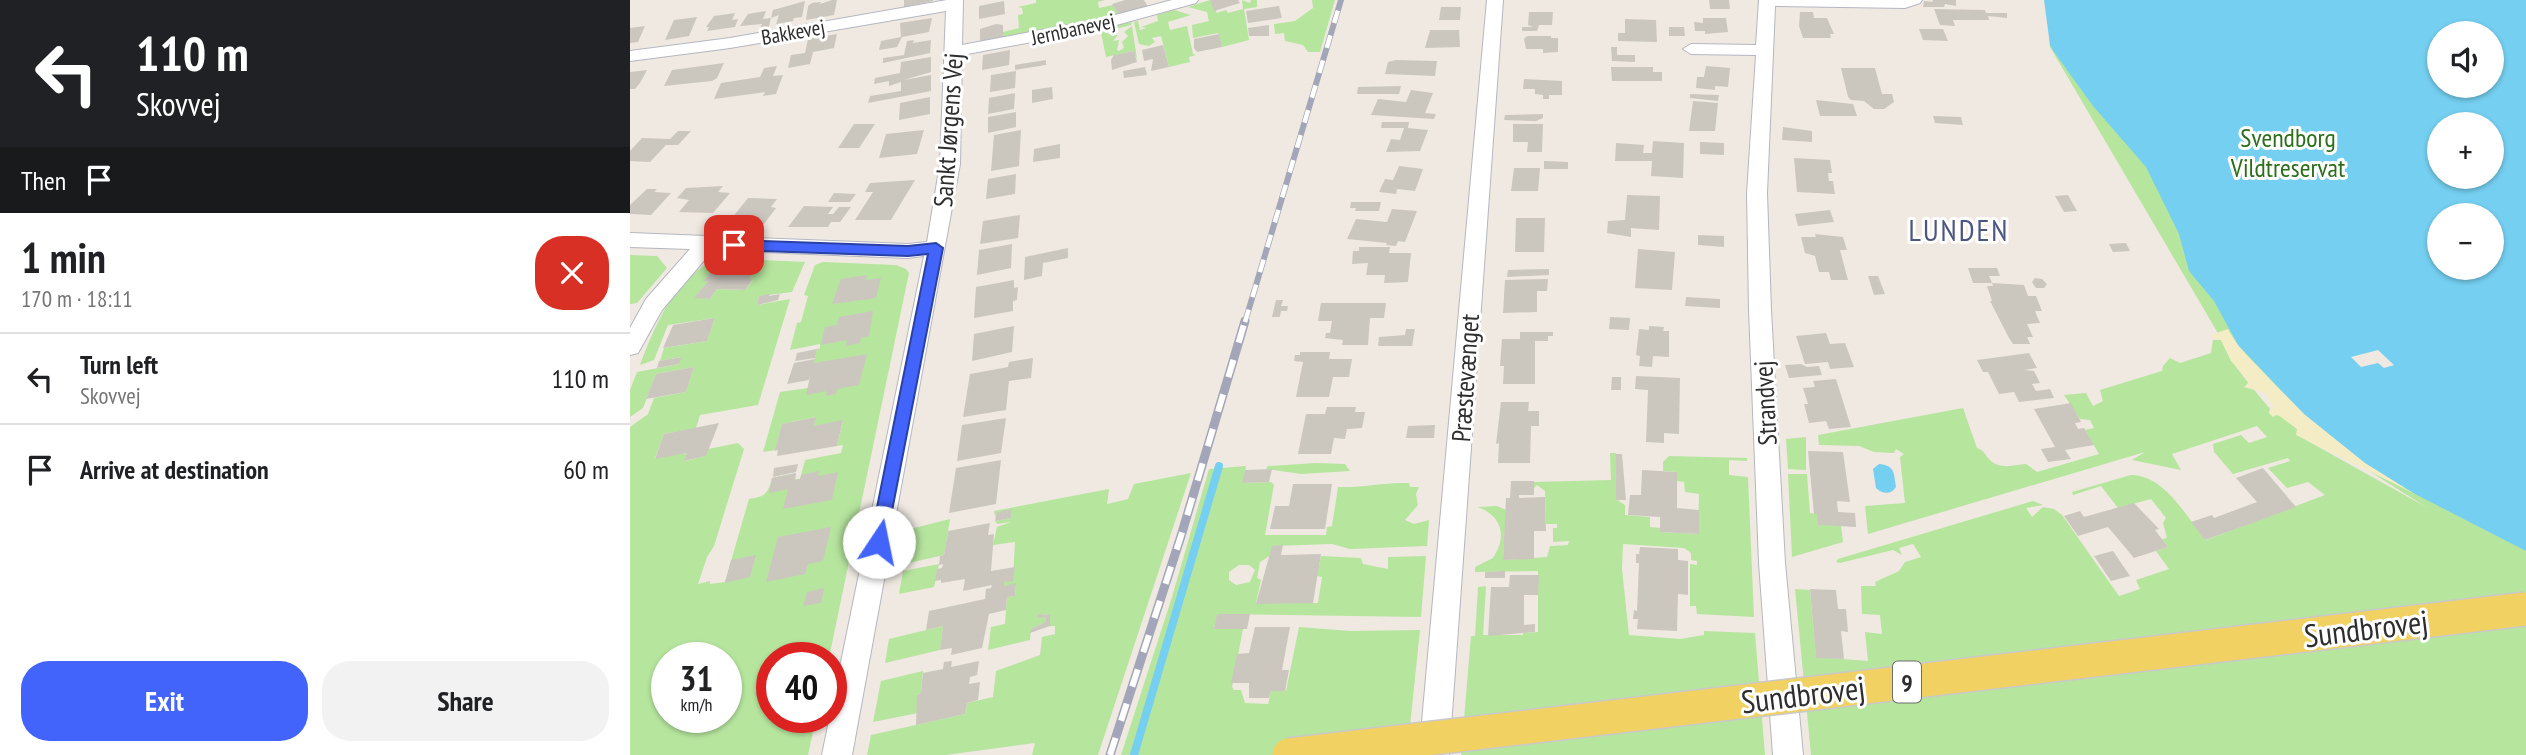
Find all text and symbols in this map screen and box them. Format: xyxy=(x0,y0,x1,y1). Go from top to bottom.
street label: Jernbanevej xyxy=(1028,7,1117,51)
street label: Bakkevej xyxy=(759,13,827,51)
text: 110 m xyxy=(136,21,249,85)
map controls xyxy=(2427,21,2504,280)
button: sound xyxy=(2427,21,2504,98)
icon: left xyxy=(21,28,112,119)
street label: Sankt Jørgens Vej xyxy=(926,52,970,208)
text: Skovvej xyxy=(136,83,221,125)
button: + xyxy=(2427,112,2504,189)
park label: Svendborg Vildtreservat xyxy=(2230,121,2345,184)
icon: arrive xyxy=(80,161,118,199)
text: Then xyxy=(21,164,66,197)
button: − xyxy=(2427,203,2504,280)
district label: LUNDEN xyxy=(1909,210,2009,249)
pin xyxy=(704,215,764,275)
icon: arrive xyxy=(715,226,753,264)
text: 1 min xyxy=(21,230,106,285)
button: close xyxy=(535,236,609,310)
text: 170 m · 18:11 xyxy=(21,284,133,313)
street label: Præstevænget xyxy=(1444,313,1486,443)
text: Turn left xyxy=(80,348,158,381)
icon: left xyxy=(21,360,59,398)
street label: Strandvej xyxy=(1746,360,1784,446)
text: 110 m xyxy=(551,362,609,395)
text: Skovvej xyxy=(80,381,141,410)
icon: arrive xyxy=(21,451,59,489)
text: Arrive at destination xyxy=(80,453,269,486)
text: 60 m xyxy=(563,453,609,486)
position arrow xyxy=(842,505,916,579)
street label: Sundbrovej xyxy=(2302,600,2430,656)
speed limit sign: 40 xyxy=(756,642,847,733)
text: 31 xyxy=(680,655,713,701)
button: Exit xyxy=(21,661,308,741)
button: Share xyxy=(322,661,609,741)
road number: 9 xyxy=(1893,662,1921,702)
street label: Sundbrovej xyxy=(1739,666,1867,722)
text: km/h xyxy=(681,693,712,716)

